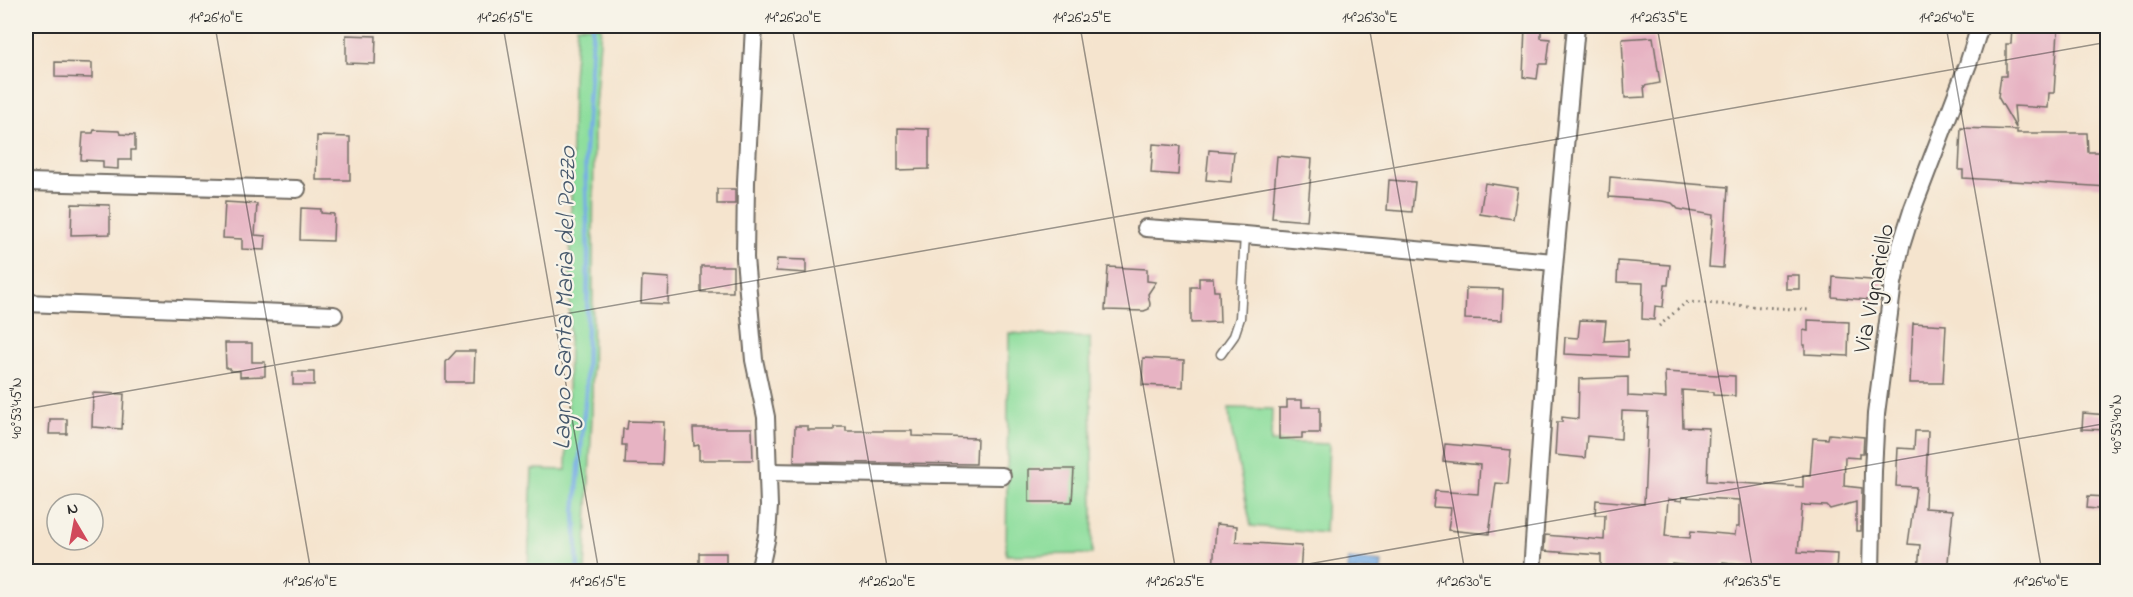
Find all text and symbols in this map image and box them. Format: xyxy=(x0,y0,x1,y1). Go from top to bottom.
text: 14°26'10"E xyxy=(189,7,243,29)
text: 14°26'15"E xyxy=(477,7,533,29)
text: 14°26'20"E xyxy=(764,7,822,29)
text: 14°26'25"E xyxy=(1052,7,1112,29)
text: 14°26'30"E xyxy=(1342,7,1398,29)
text: 14°26'35"E xyxy=(1630,7,1688,29)
text: 14°26'40"E xyxy=(1919,7,1975,29)
water label: Lagno Santa Maria del Pozzo xyxy=(544,144,588,450)
street label: Via Vignariello xyxy=(1846,221,1905,357)
text: 40°53'45"N xyxy=(6,377,28,439)
text: 40°53'40"N xyxy=(2106,394,2128,454)
north arrow xyxy=(45,492,105,552)
text: N xyxy=(65,496,80,522)
text: 14°26'10"E xyxy=(283,571,337,593)
text: 14°26'15"E xyxy=(570,571,626,593)
text: 14°26'20"E xyxy=(858,571,916,593)
text: 14°26'25"E xyxy=(1145,571,1205,593)
text: 14°26'30"E xyxy=(1436,571,1492,593)
text: 14°26'35"E xyxy=(1723,571,1781,593)
text: 14°26'40"E xyxy=(2013,571,2069,593)

